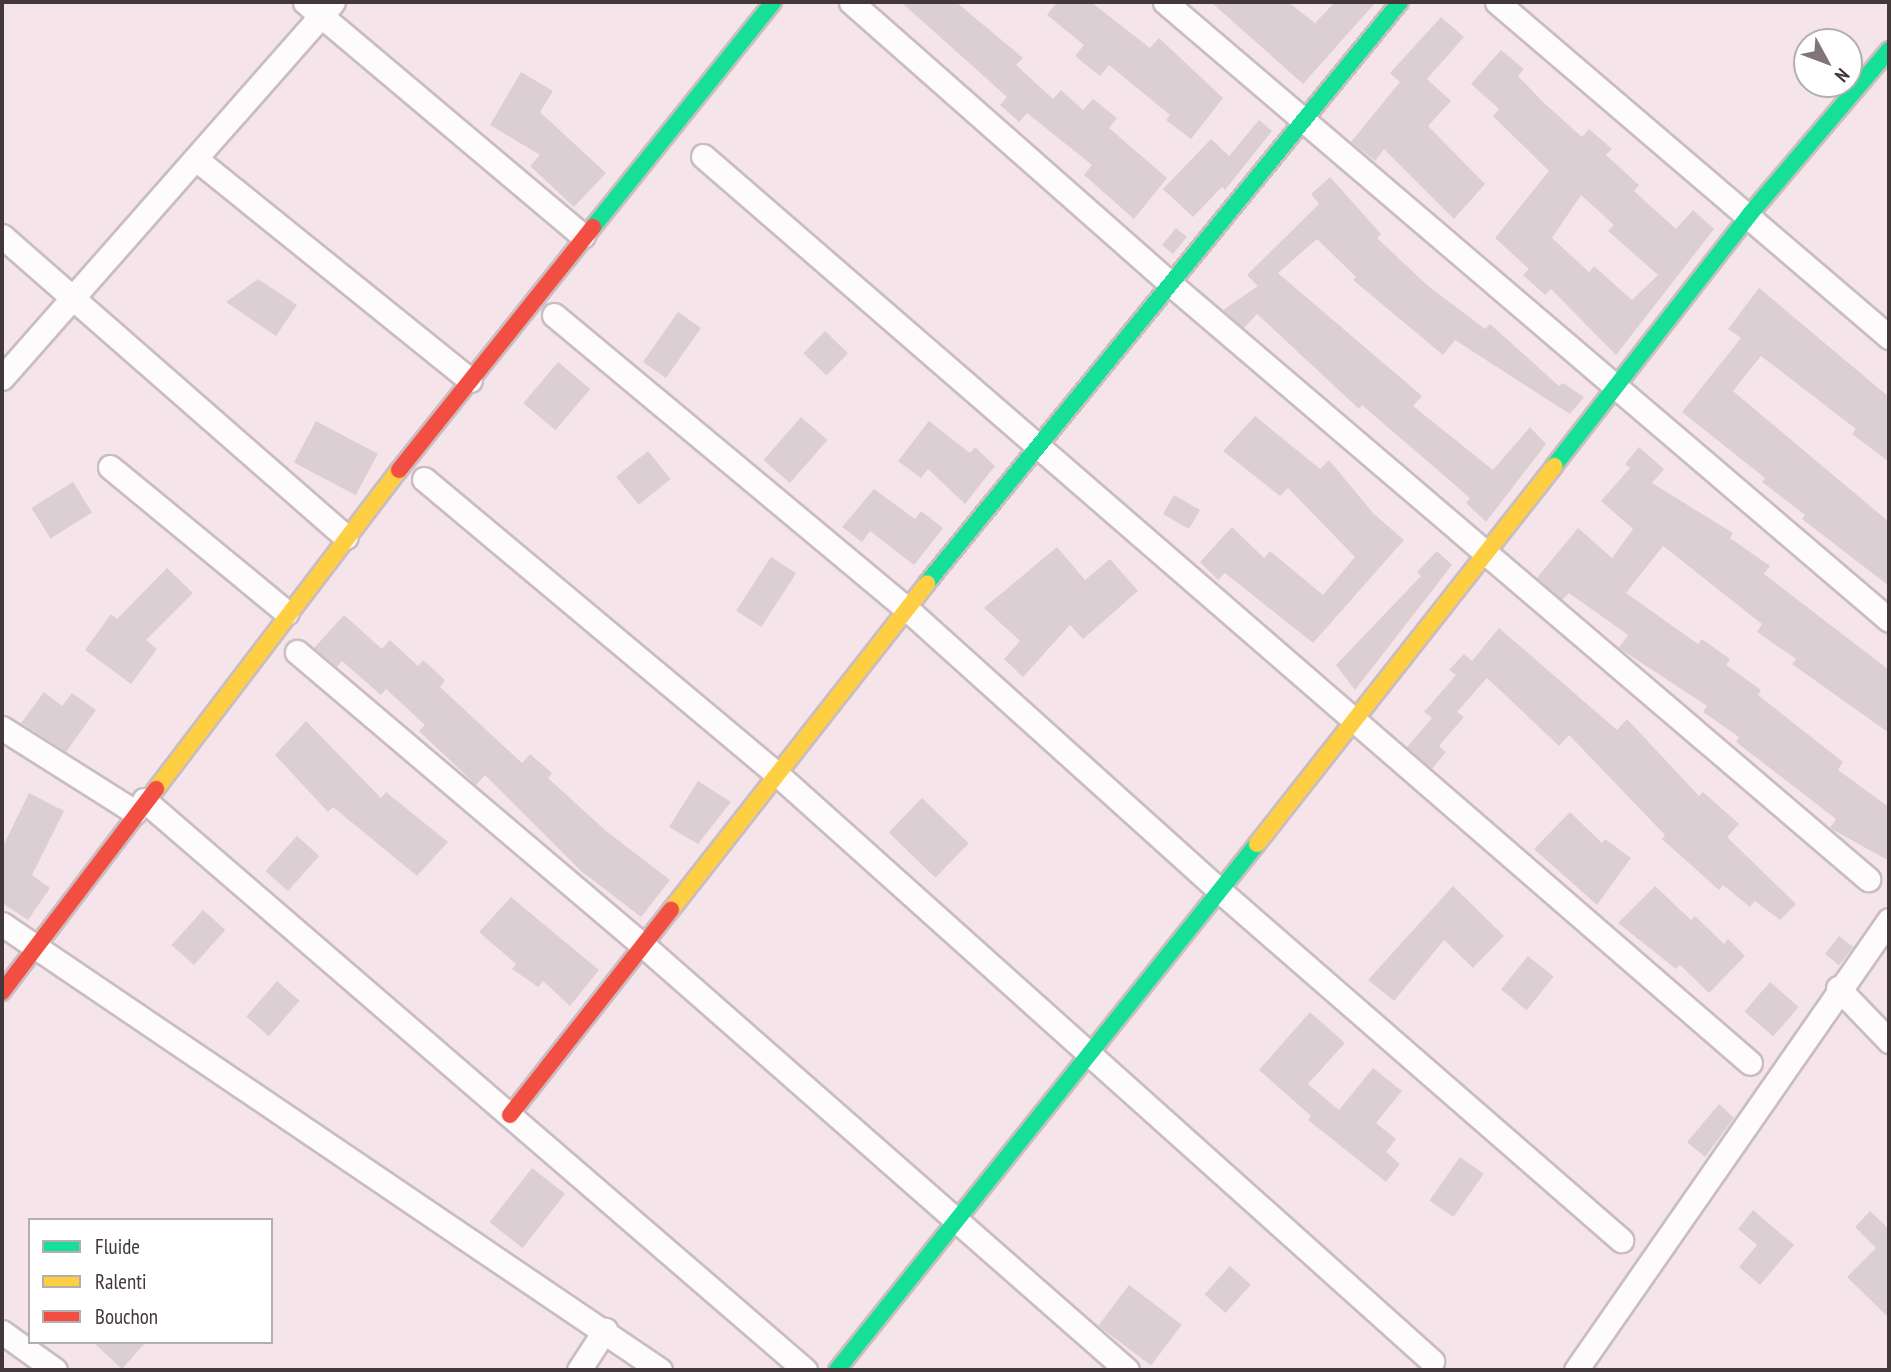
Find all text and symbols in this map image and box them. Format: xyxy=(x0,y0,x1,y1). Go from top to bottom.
north arrow xyxy=(1793,28,1863,98)
text: N xyxy=(1830,64,1855,87)
legend xyxy=(28,1218,273,1344)
text: Fluide xyxy=(95,1233,140,1260)
text: Ralenti xyxy=(95,1268,147,1295)
text: Bouchon xyxy=(95,1303,158,1330)

